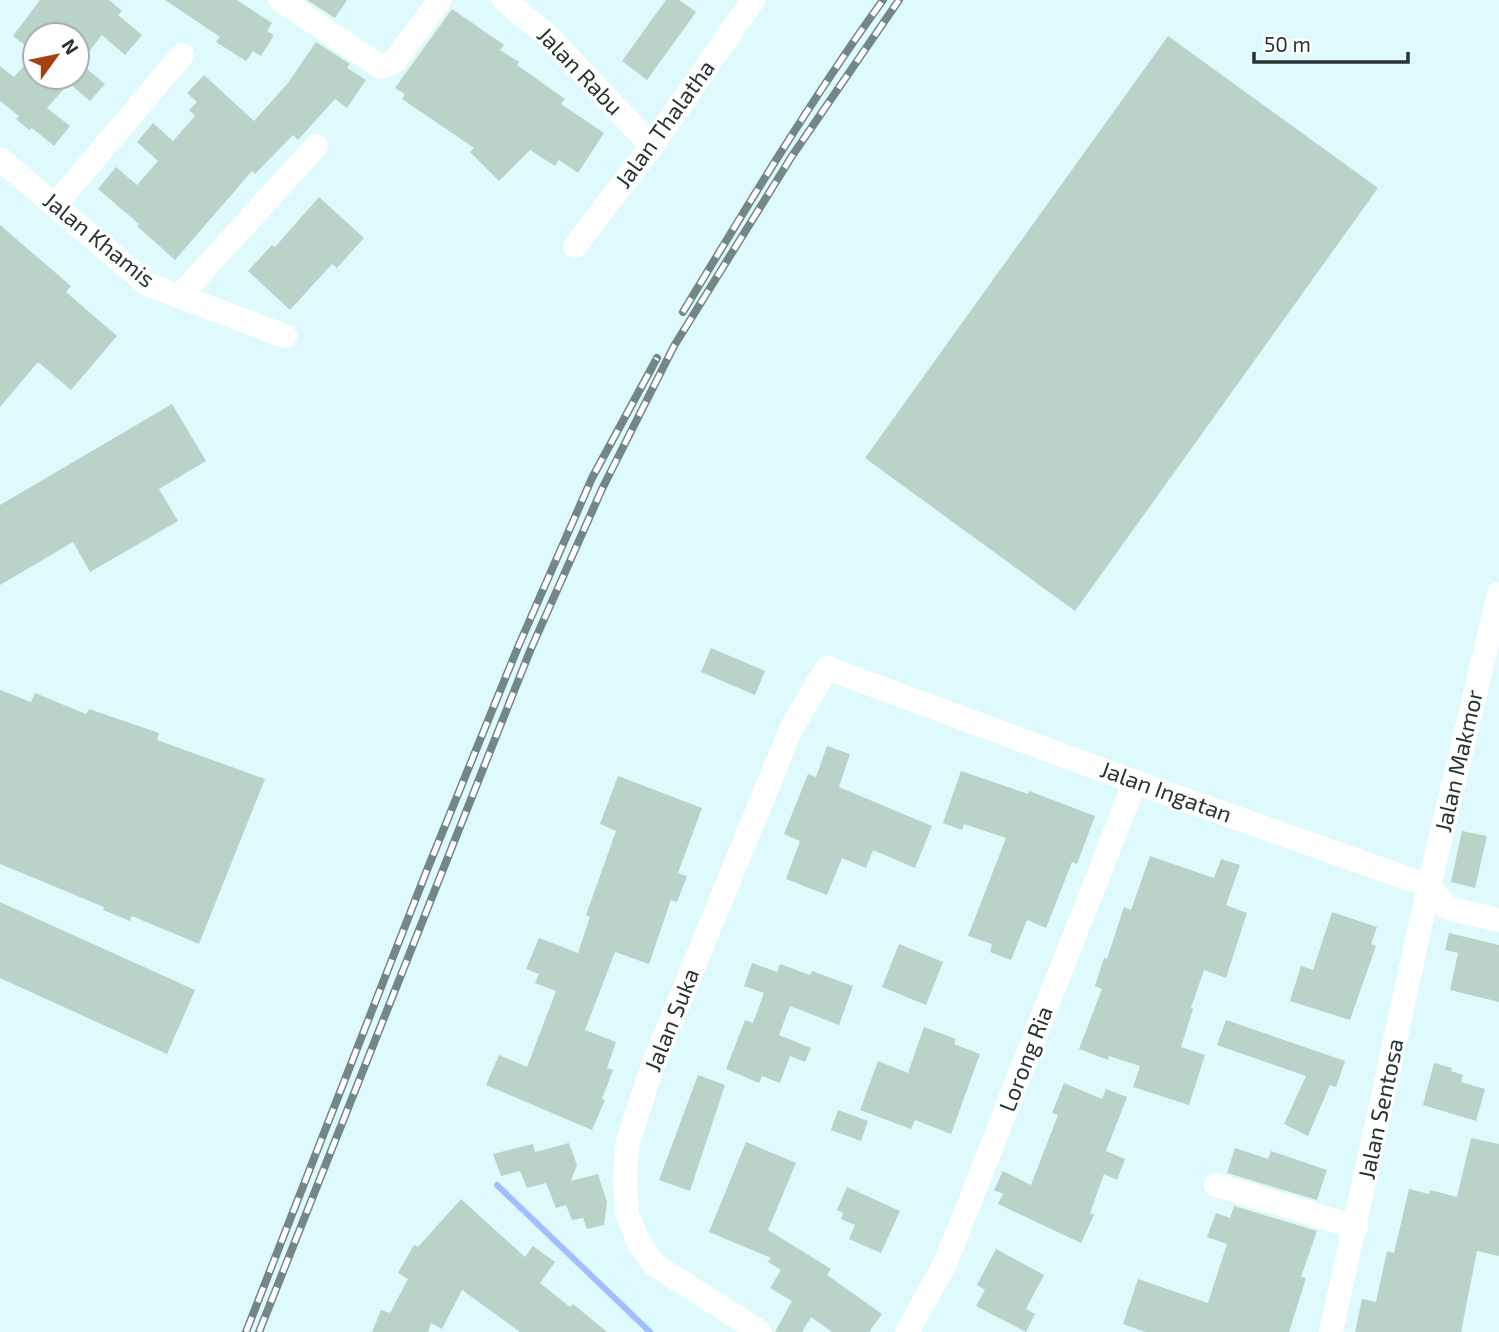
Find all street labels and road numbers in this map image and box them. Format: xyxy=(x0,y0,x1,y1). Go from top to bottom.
street label: Jalan Rabu xyxy=(532,20,630,120)
street label: Jalan Thalatha xyxy=(608,54,720,193)
street label: Jalan Khamis xyxy=(38,186,161,293)
street label: Jalan Makmor xyxy=(1428,687,1488,835)
street label: Jalan Ingatan xyxy=(1097,754,1236,828)
street label: Jalan Suka xyxy=(638,964,704,1075)
street label: Lorong Ria xyxy=(992,1002,1058,1115)
street label: Jalan Sentosa xyxy=(1351,1036,1409,1182)

